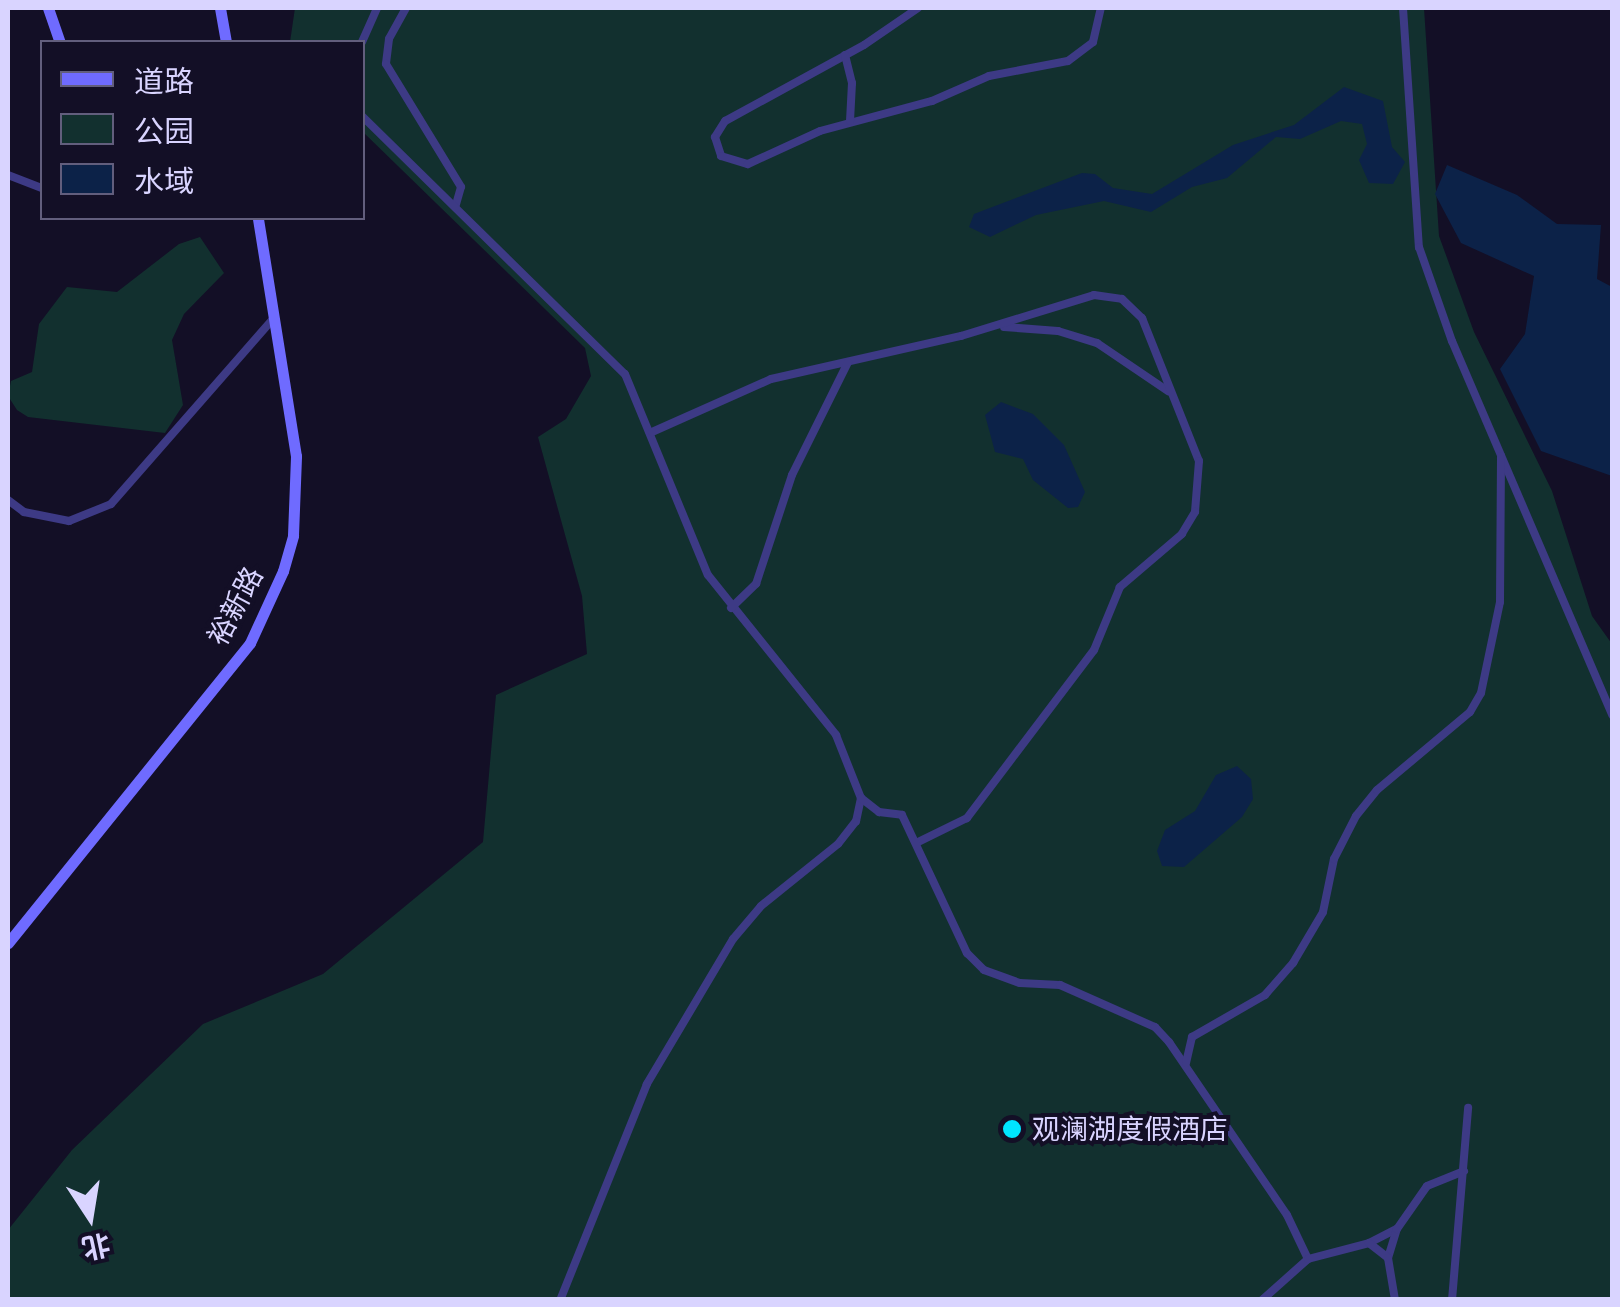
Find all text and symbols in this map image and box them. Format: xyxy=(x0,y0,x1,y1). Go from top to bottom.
legend xyxy=(40,40,365,220)
text: 道路 xyxy=(134,61,194,100)
text: 公园 xyxy=(134,111,194,150)
text: 水域 xyxy=(134,161,194,200)
street label: 裕新路 xyxy=(200,561,270,651)
place label: 观澜湖度假酒店 xyxy=(1032,1112,1228,1146)
marker: 观澜湖度假酒店 xyxy=(1001,1118,1023,1140)
north arrow xyxy=(40,1167,140,1267)
text: 北 xyxy=(79,1226,114,1268)

